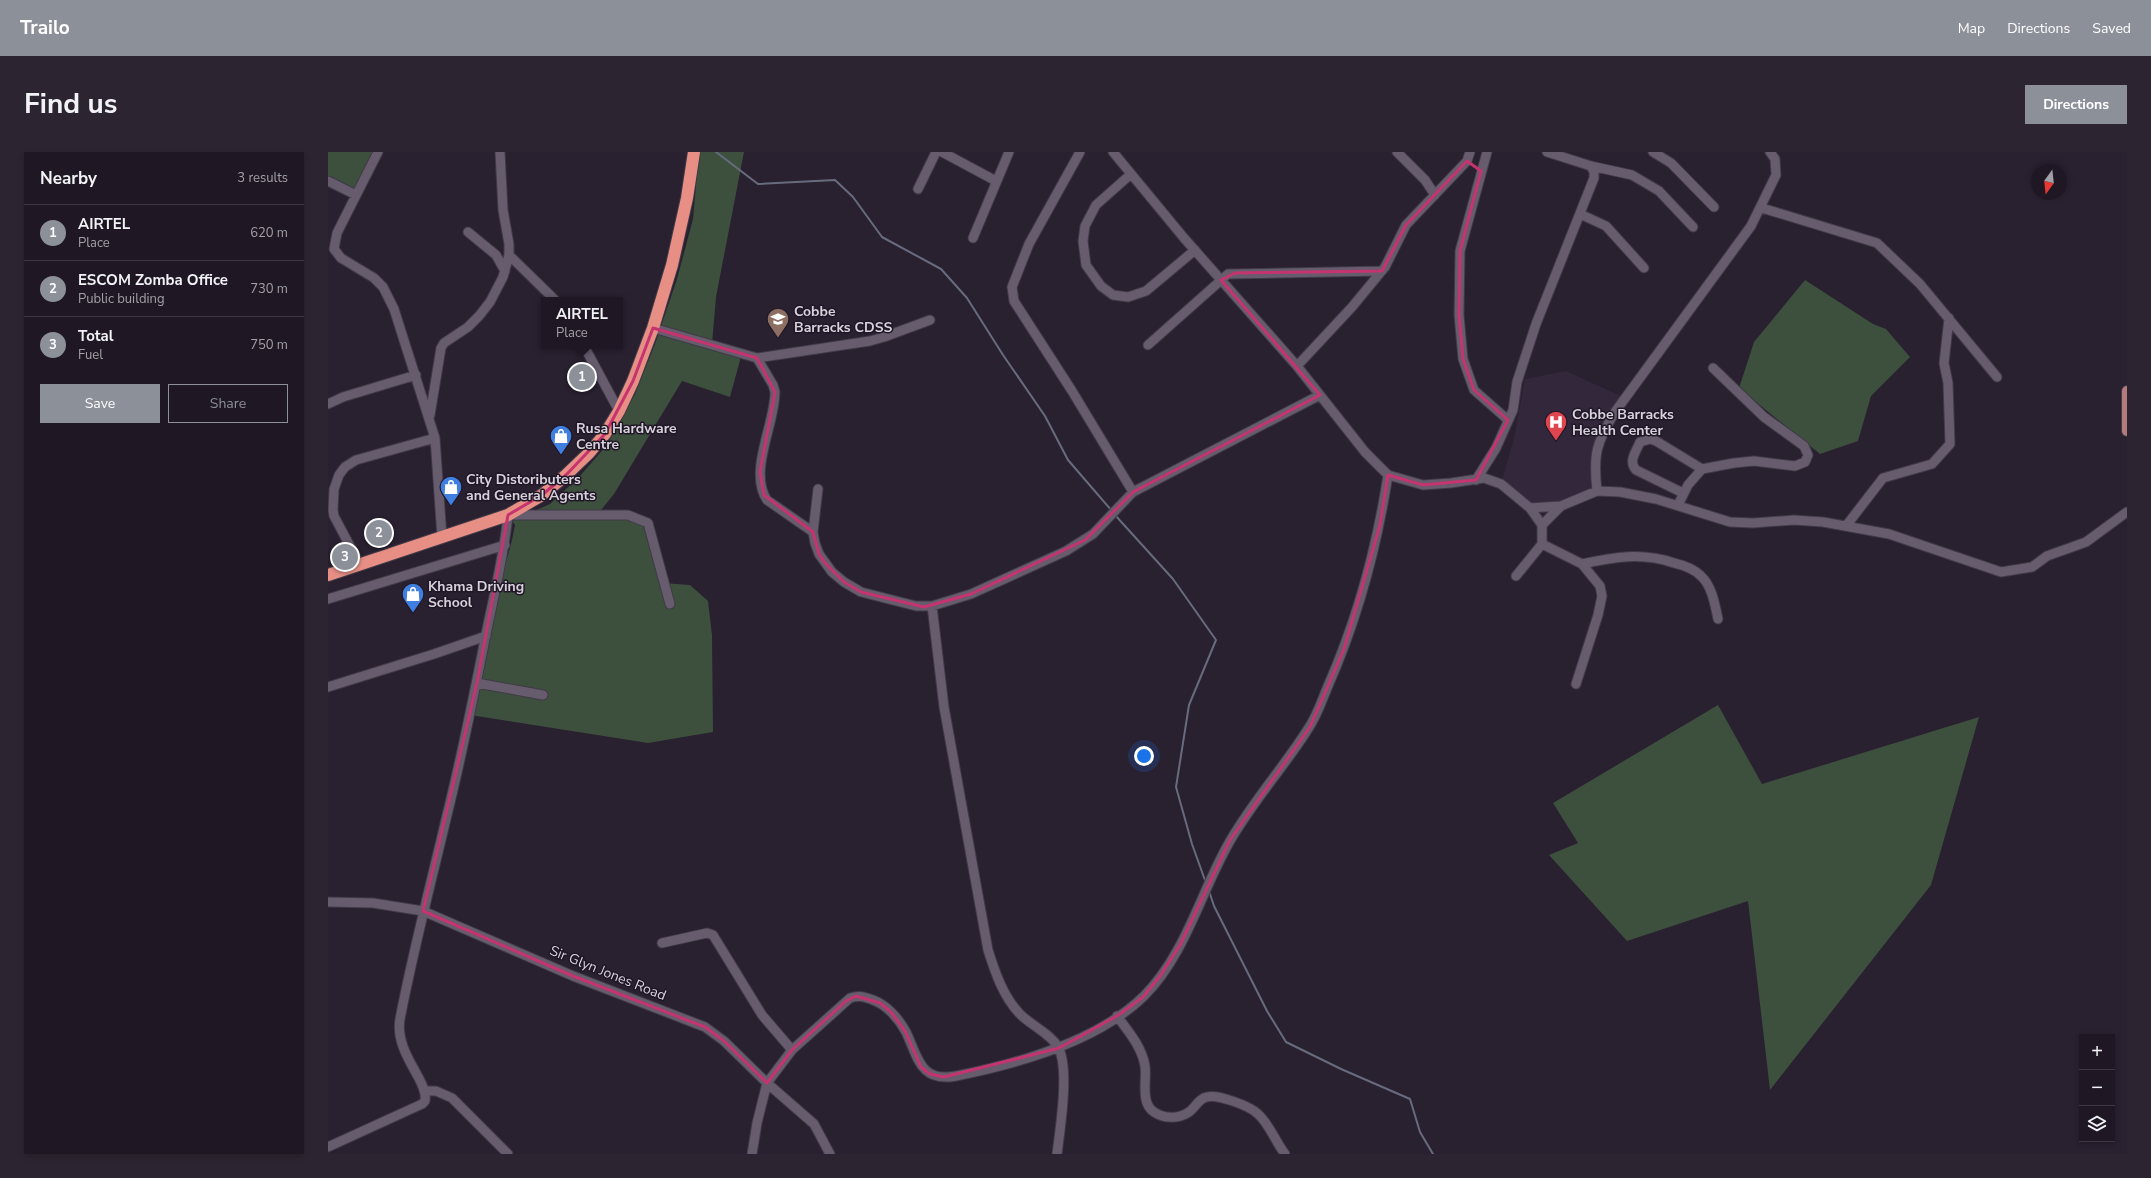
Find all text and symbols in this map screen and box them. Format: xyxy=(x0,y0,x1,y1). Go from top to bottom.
text: Trailo xyxy=(20,15,70,41)
text: Map xyxy=(1958,19,1985,38)
text: Directions xyxy=(2007,19,2070,38)
text: Saved xyxy=(2092,19,2131,38)
text: Find us xyxy=(24,85,118,123)
button: Directions xyxy=(2025,85,2127,124)
north arrow xyxy=(2031,164,2067,200)
text: Nearby xyxy=(40,167,97,190)
text: 3 results xyxy=(237,169,288,187)
text: AIRTEL xyxy=(78,214,130,234)
text: 1 xyxy=(49,224,57,242)
text: 620 m xyxy=(250,224,288,242)
text: Place xyxy=(78,234,110,252)
text: ESCOM Zomba Office xyxy=(78,270,228,290)
text: 2 xyxy=(49,280,57,298)
text: 730 m xyxy=(250,280,288,298)
text: Public building xyxy=(78,290,165,308)
popup xyxy=(541,297,623,349)
place label: Cobbe Barracks CDSS xyxy=(794,302,892,337)
text: AIRTEL xyxy=(556,304,608,324)
school or university icon: Cobbe Barracks CDSS xyxy=(765,306,791,339)
text: Place xyxy=(556,324,588,342)
text: Total xyxy=(78,326,113,346)
text: 3 xyxy=(49,336,57,354)
text: 750 m xyxy=(250,336,288,354)
text: Fuel xyxy=(78,346,103,364)
pin: 1 xyxy=(569,362,595,392)
button: Save xyxy=(40,384,160,423)
button: Share xyxy=(168,384,288,423)
place label: Cobbe Barracks Health Center xyxy=(1572,405,1674,440)
hospital icon: Cobbe Barracks Health Center xyxy=(1543,409,1569,442)
place label: Rusa Hardware Centre xyxy=(576,419,677,454)
shop icon: Rusa Hardware Centre xyxy=(548,423,574,456)
place label: City Distoributers and General Agents xyxy=(466,470,596,505)
shop icon: City Distoributers and General Agents xyxy=(438,474,464,507)
pin: 2 xyxy=(366,518,392,548)
pin: 3 xyxy=(332,542,358,572)
place label: Khama Driving School xyxy=(428,577,524,612)
shop icon: Khama Driving School xyxy=(400,581,426,614)
your location xyxy=(1134,746,1154,766)
street label: Sir Glyn Jones Road xyxy=(547,941,669,1005)
map controls xyxy=(2079,1034,2115,1142)
button: + xyxy=(2079,1034,2115,1070)
button: − xyxy=(2079,1070,2115,1106)
button: layers xyxy=(2079,1106,2115,1142)

